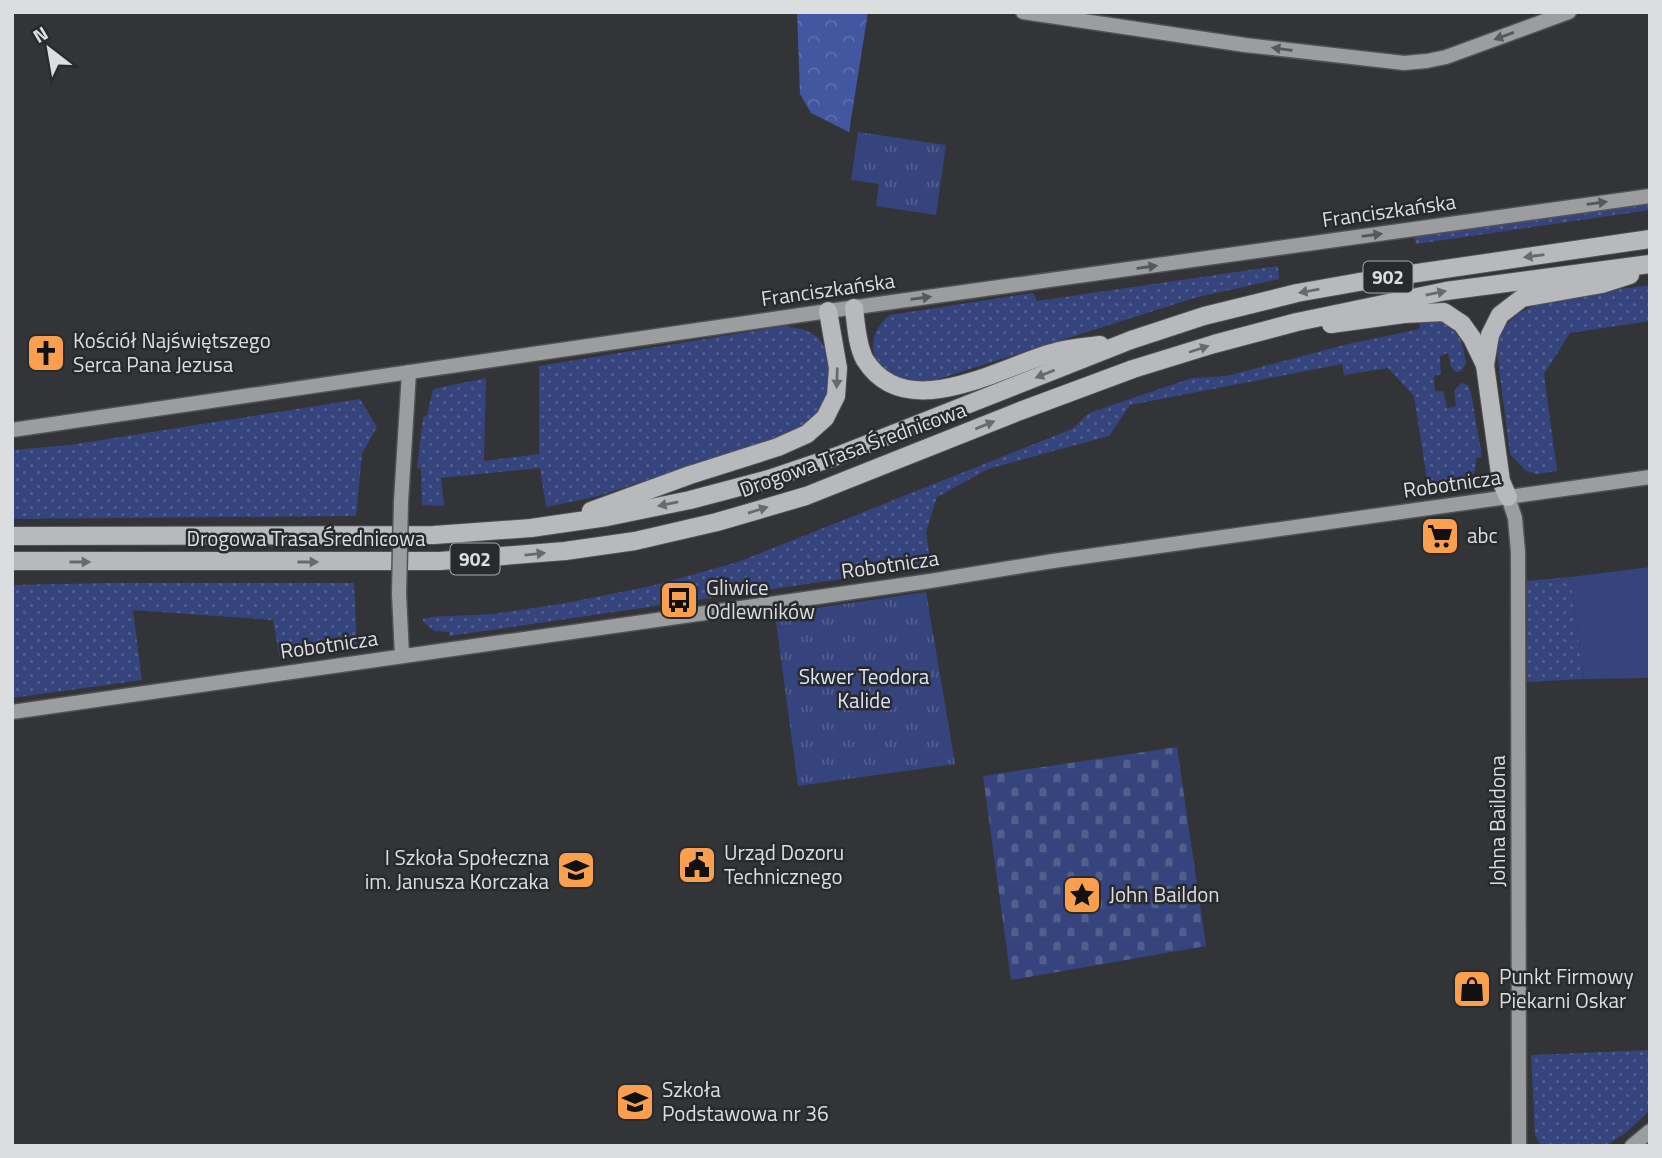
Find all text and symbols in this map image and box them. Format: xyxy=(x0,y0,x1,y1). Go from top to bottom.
north arrow xyxy=(14,14,84,84)
text: N xyxy=(27,18,53,50)
one-way arrow xyxy=(1494,30,1515,41)
one-way arrow xyxy=(1271,43,1293,54)
street label: Franciszkańska xyxy=(1320,185,1458,235)
one-way arrow xyxy=(1586,197,1608,208)
one-way arrow xyxy=(1361,229,1383,240)
one-way arrow xyxy=(1523,251,1545,262)
one-way arrow xyxy=(1136,261,1158,272)
road number: 902 xyxy=(1364,262,1412,292)
street label: Franciszkańska xyxy=(759,264,897,314)
one-way arrow xyxy=(1298,286,1320,297)
one-way arrow xyxy=(1425,288,1447,299)
one-way arrow xyxy=(910,293,932,304)
place label: Kościół Najświętszego Serca Pana Jezusa xyxy=(73,324,271,380)
church icon: Kościół Najświętszego Serca Pana Jezusa xyxy=(25,332,67,374)
one-way arrow xyxy=(1189,343,1210,353)
one-way arrow xyxy=(832,368,843,390)
one-way arrow xyxy=(1035,369,1056,380)
street label: Drogowa Trasa Średnicowa xyxy=(735,393,971,505)
one-way arrow xyxy=(975,419,995,431)
street label: Robotnicza xyxy=(1401,460,1503,506)
one-way arrow xyxy=(657,499,679,510)
one-way arrow xyxy=(748,505,769,515)
supermarket icon: abc xyxy=(1419,515,1461,557)
place label: abc xyxy=(1467,519,1498,551)
street label: Drogowa Trasa Średnicowa xyxy=(187,522,426,554)
street label: Robotnicza xyxy=(839,541,941,587)
road number: 902 xyxy=(450,544,500,574)
one-way arrow xyxy=(524,549,546,560)
one-way arrow xyxy=(70,556,92,568)
one-way arrow xyxy=(297,556,319,568)
place label: Gliwice Odlewników xyxy=(706,571,815,627)
bus stop icon: Gliwice Odlewników xyxy=(658,579,700,621)
street label: Robotnicza xyxy=(278,621,380,667)
park label: Skwer Teodora Kalide xyxy=(799,660,930,716)
street label: Johna Baildona xyxy=(1481,755,1513,887)
place label: Urząd Dozoru Technicznego xyxy=(724,836,844,892)
place label: I Szkoła Społeczna im. Janusza Korczaka xyxy=(365,841,549,897)
public building icon: Urząd Dozoru Technicznego xyxy=(676,844,718,886)
school or university icon: I Szkoła Społeczna im. Janusza Korczaka xyxy=(555,849,597,891)
place icon: John Baildon xyxy=(1061,874,1103,916)
place label: John Baildon xyxy=(1109,878,1220,910)
place label: Punkt Firmowy Piekarni Oskar xyxy=(1499,960,1634,1016)
shop icon: Punkt Firmowy Piekarni Oskar xyxy=(1451,968,1493,1010)
place label: Szkoła Podstawowa nr 36 xyxy=(662,1073,829,1129)
school or university icon: Szkoła Podstawowa nr 36 xyxy=(614,1081,656,1123)

